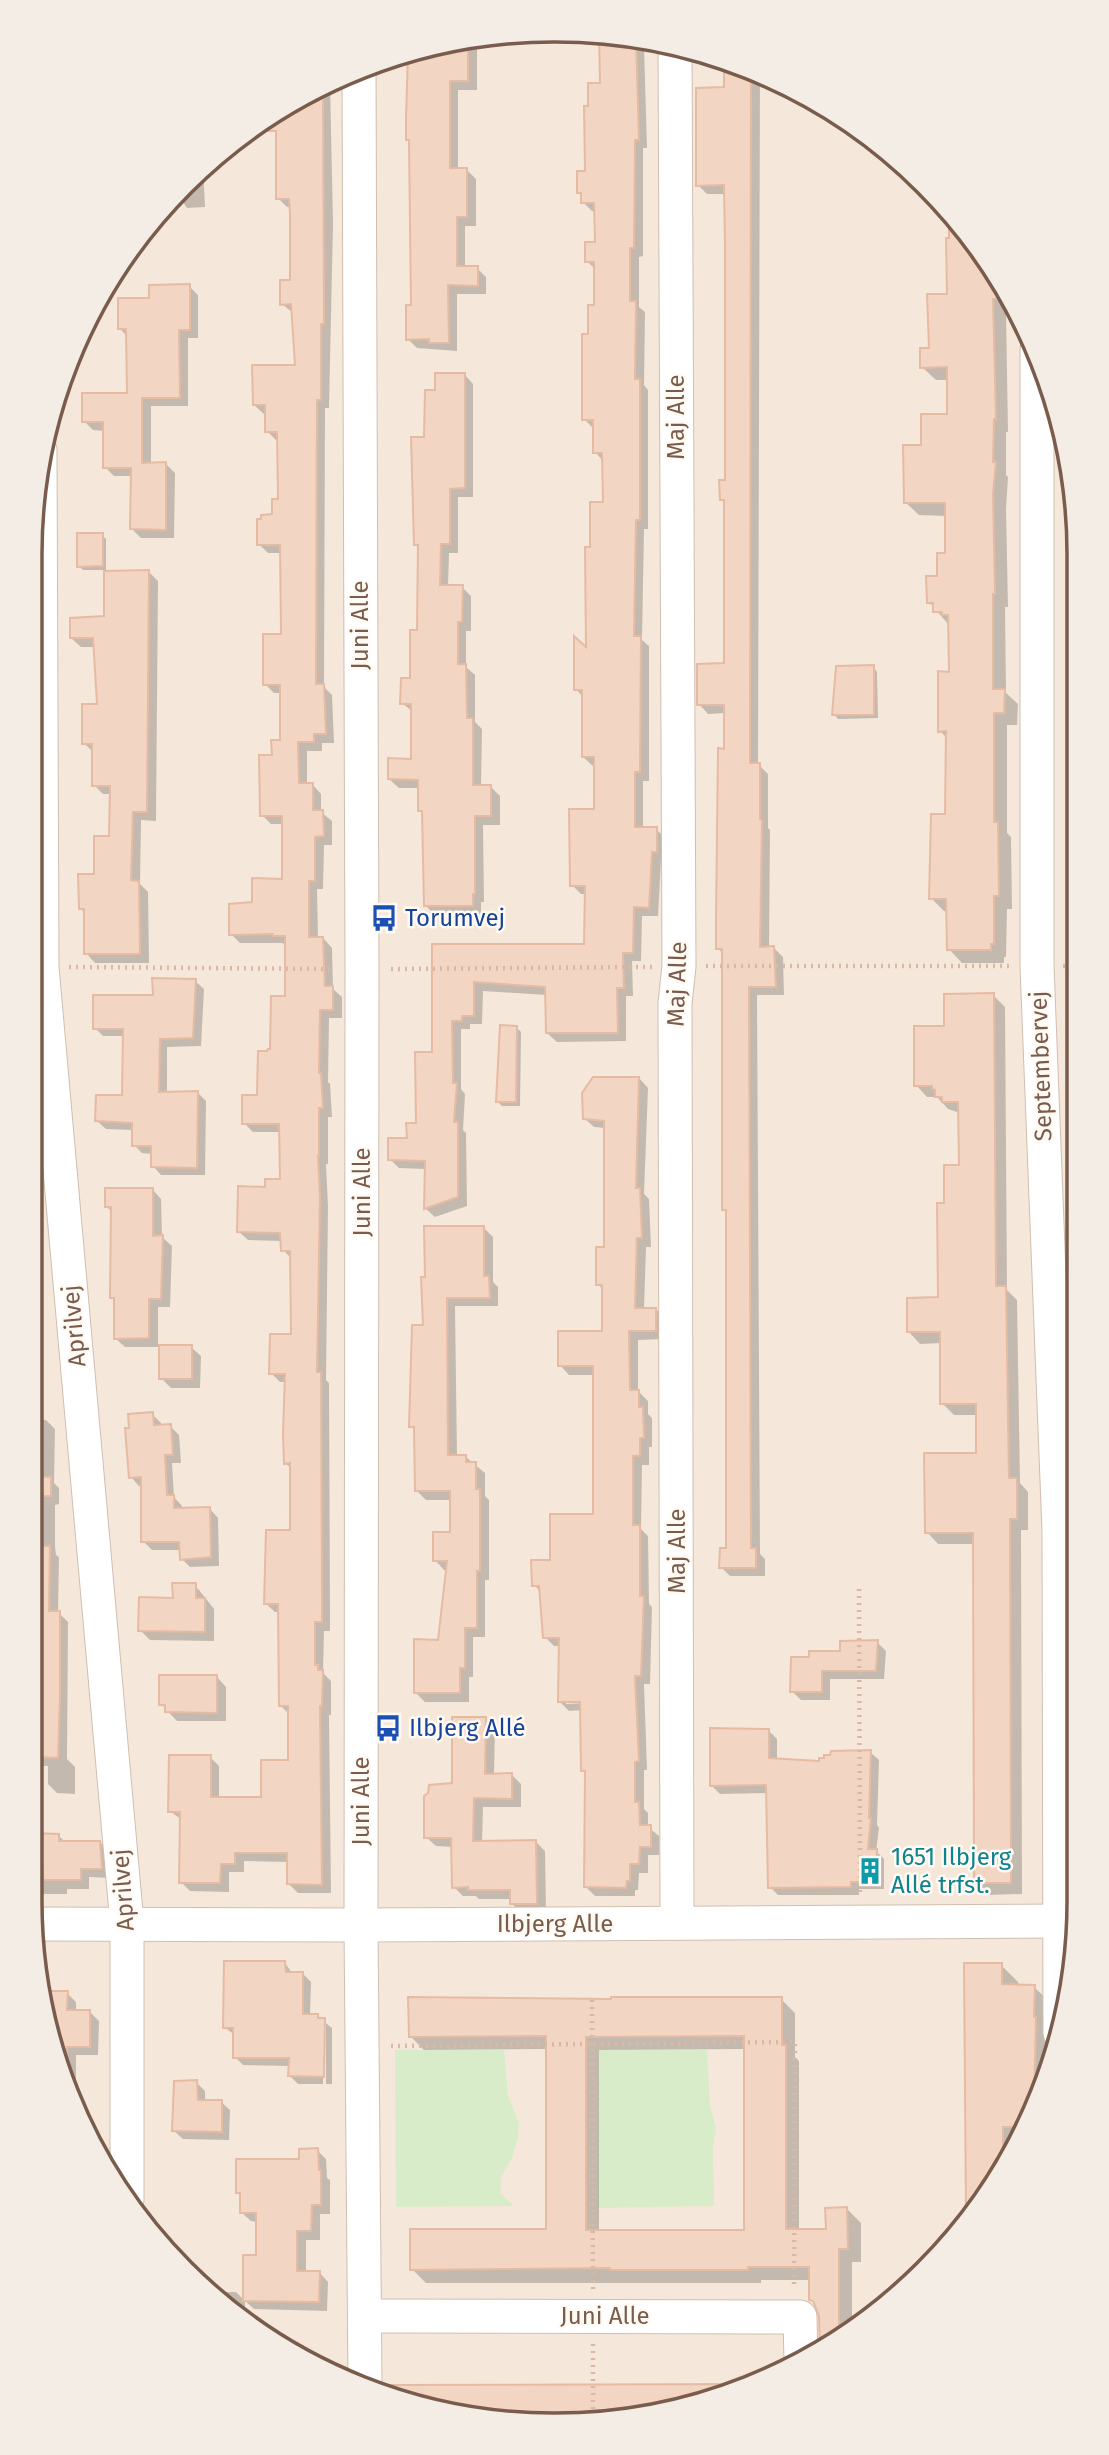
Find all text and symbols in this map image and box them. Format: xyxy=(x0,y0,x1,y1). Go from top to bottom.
street label: Maj Alle xyxy=(662,374,690,460)
street label: Juni Alle xyxy=(346,580,374,670)
bus stop icon: Torumvej xyxy=(369,903,399,933)
place label: Torumvej xyxy=(405,904,505,932)
street label: Maj Alle xyxy=(662,941,692,1027)
street label: Septembervej xyxy=(1024,990,1058,1142)
street label: Juni Alle xyxy=(348,1147,376,1237)
street label: Aprilvej xyxy=(56,1284,92,1368)
street label: Maj Alle xyxy=(663,1508,691,1594)
bus stop icon: Ilbjerg Allé xyxy=(373,1713,403,1743)
place label: Ilbjerg Allé xyxy=(409,1714,526,1742)
street label: Juni Alle xyxy=(347,1756,375,1846)
place label: 1651 Ilbjerg Allé trfst. xyxy=(891,1843,1012,1899)
street label: Aprilvej xyxy=(106,1848,140,1932)
building icon: 1651 Ilbjerg Allé trfst. xyxy=(855,1856,885,1886)
street label: Ilbjerg Alle xyxy=(497,1910,613,1938)
street label: Juni Alle xyxy=(560,2302,650,2330)

